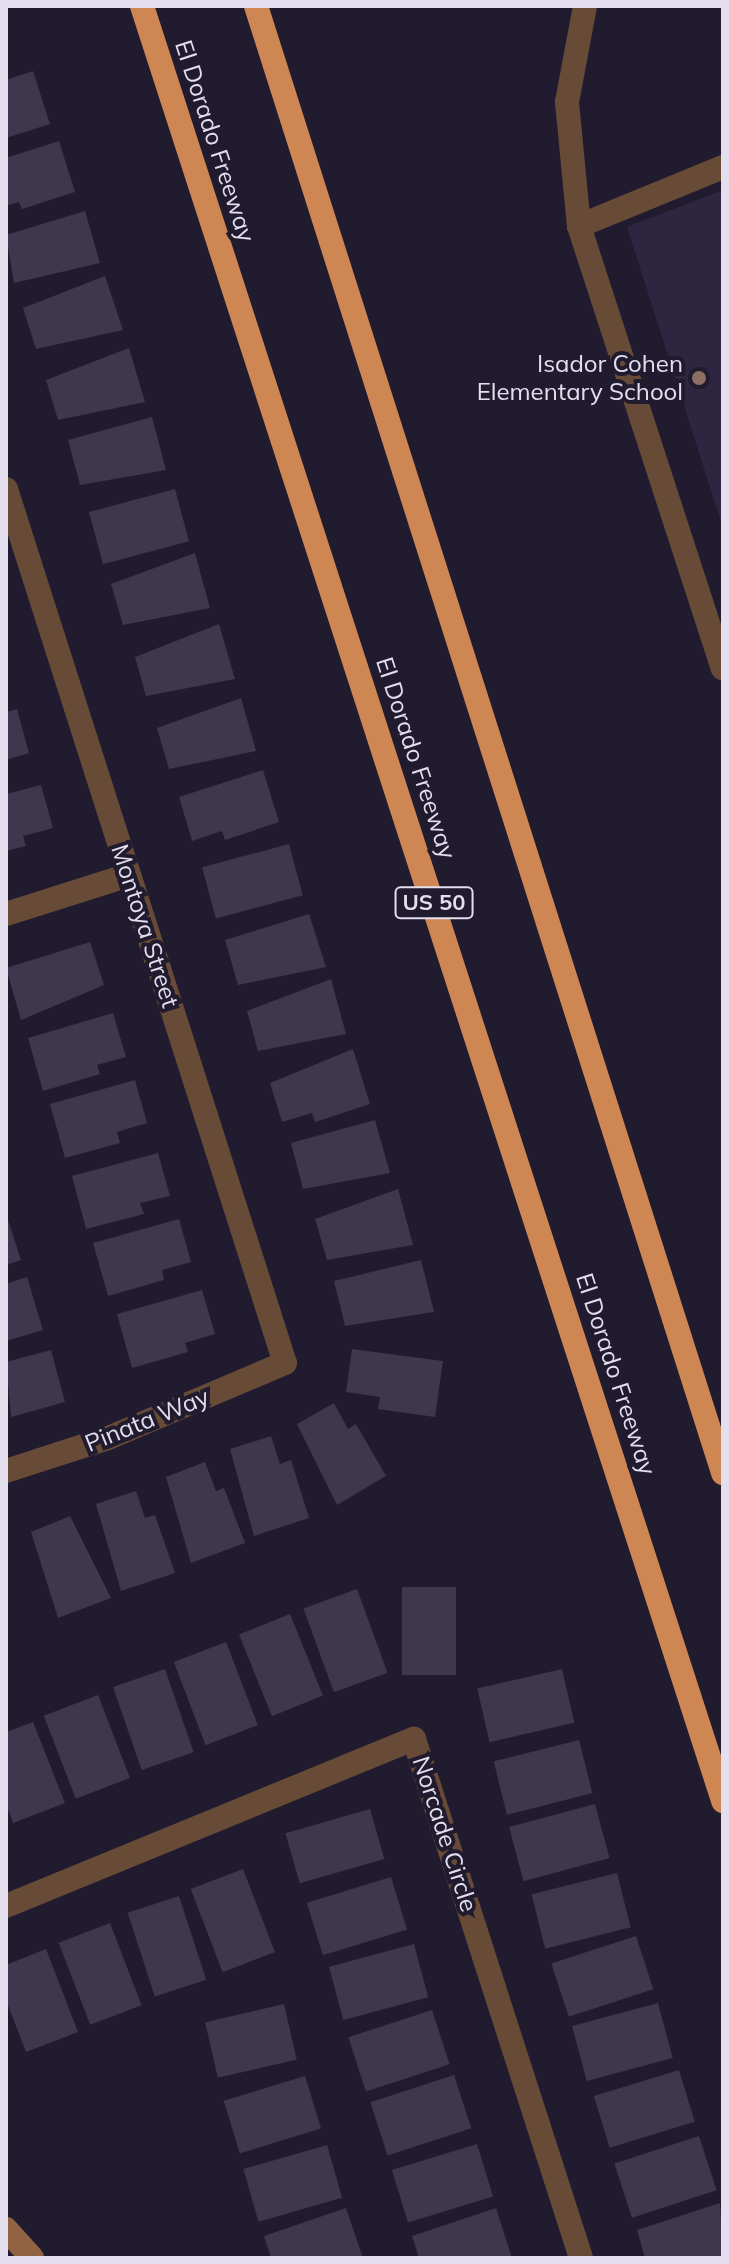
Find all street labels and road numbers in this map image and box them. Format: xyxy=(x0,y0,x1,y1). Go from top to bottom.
street label: El Dorado Freeway xyxy=(169,36,261,246)
street label: El Dorado Freeway xyxy=(370,653,462,863)
street label: Montoya Street xyxy=(105,841,185,1011)
road number: US 50 xyxy=(394,885,474,921)
street label: El Dorado Freeway xyxy=(570,1269,662,1479)
street label: Pinata Way xyxy=(81,1382,213,1458)
street label: Norcade Circle xyxy=(406,1753,484,1915)

